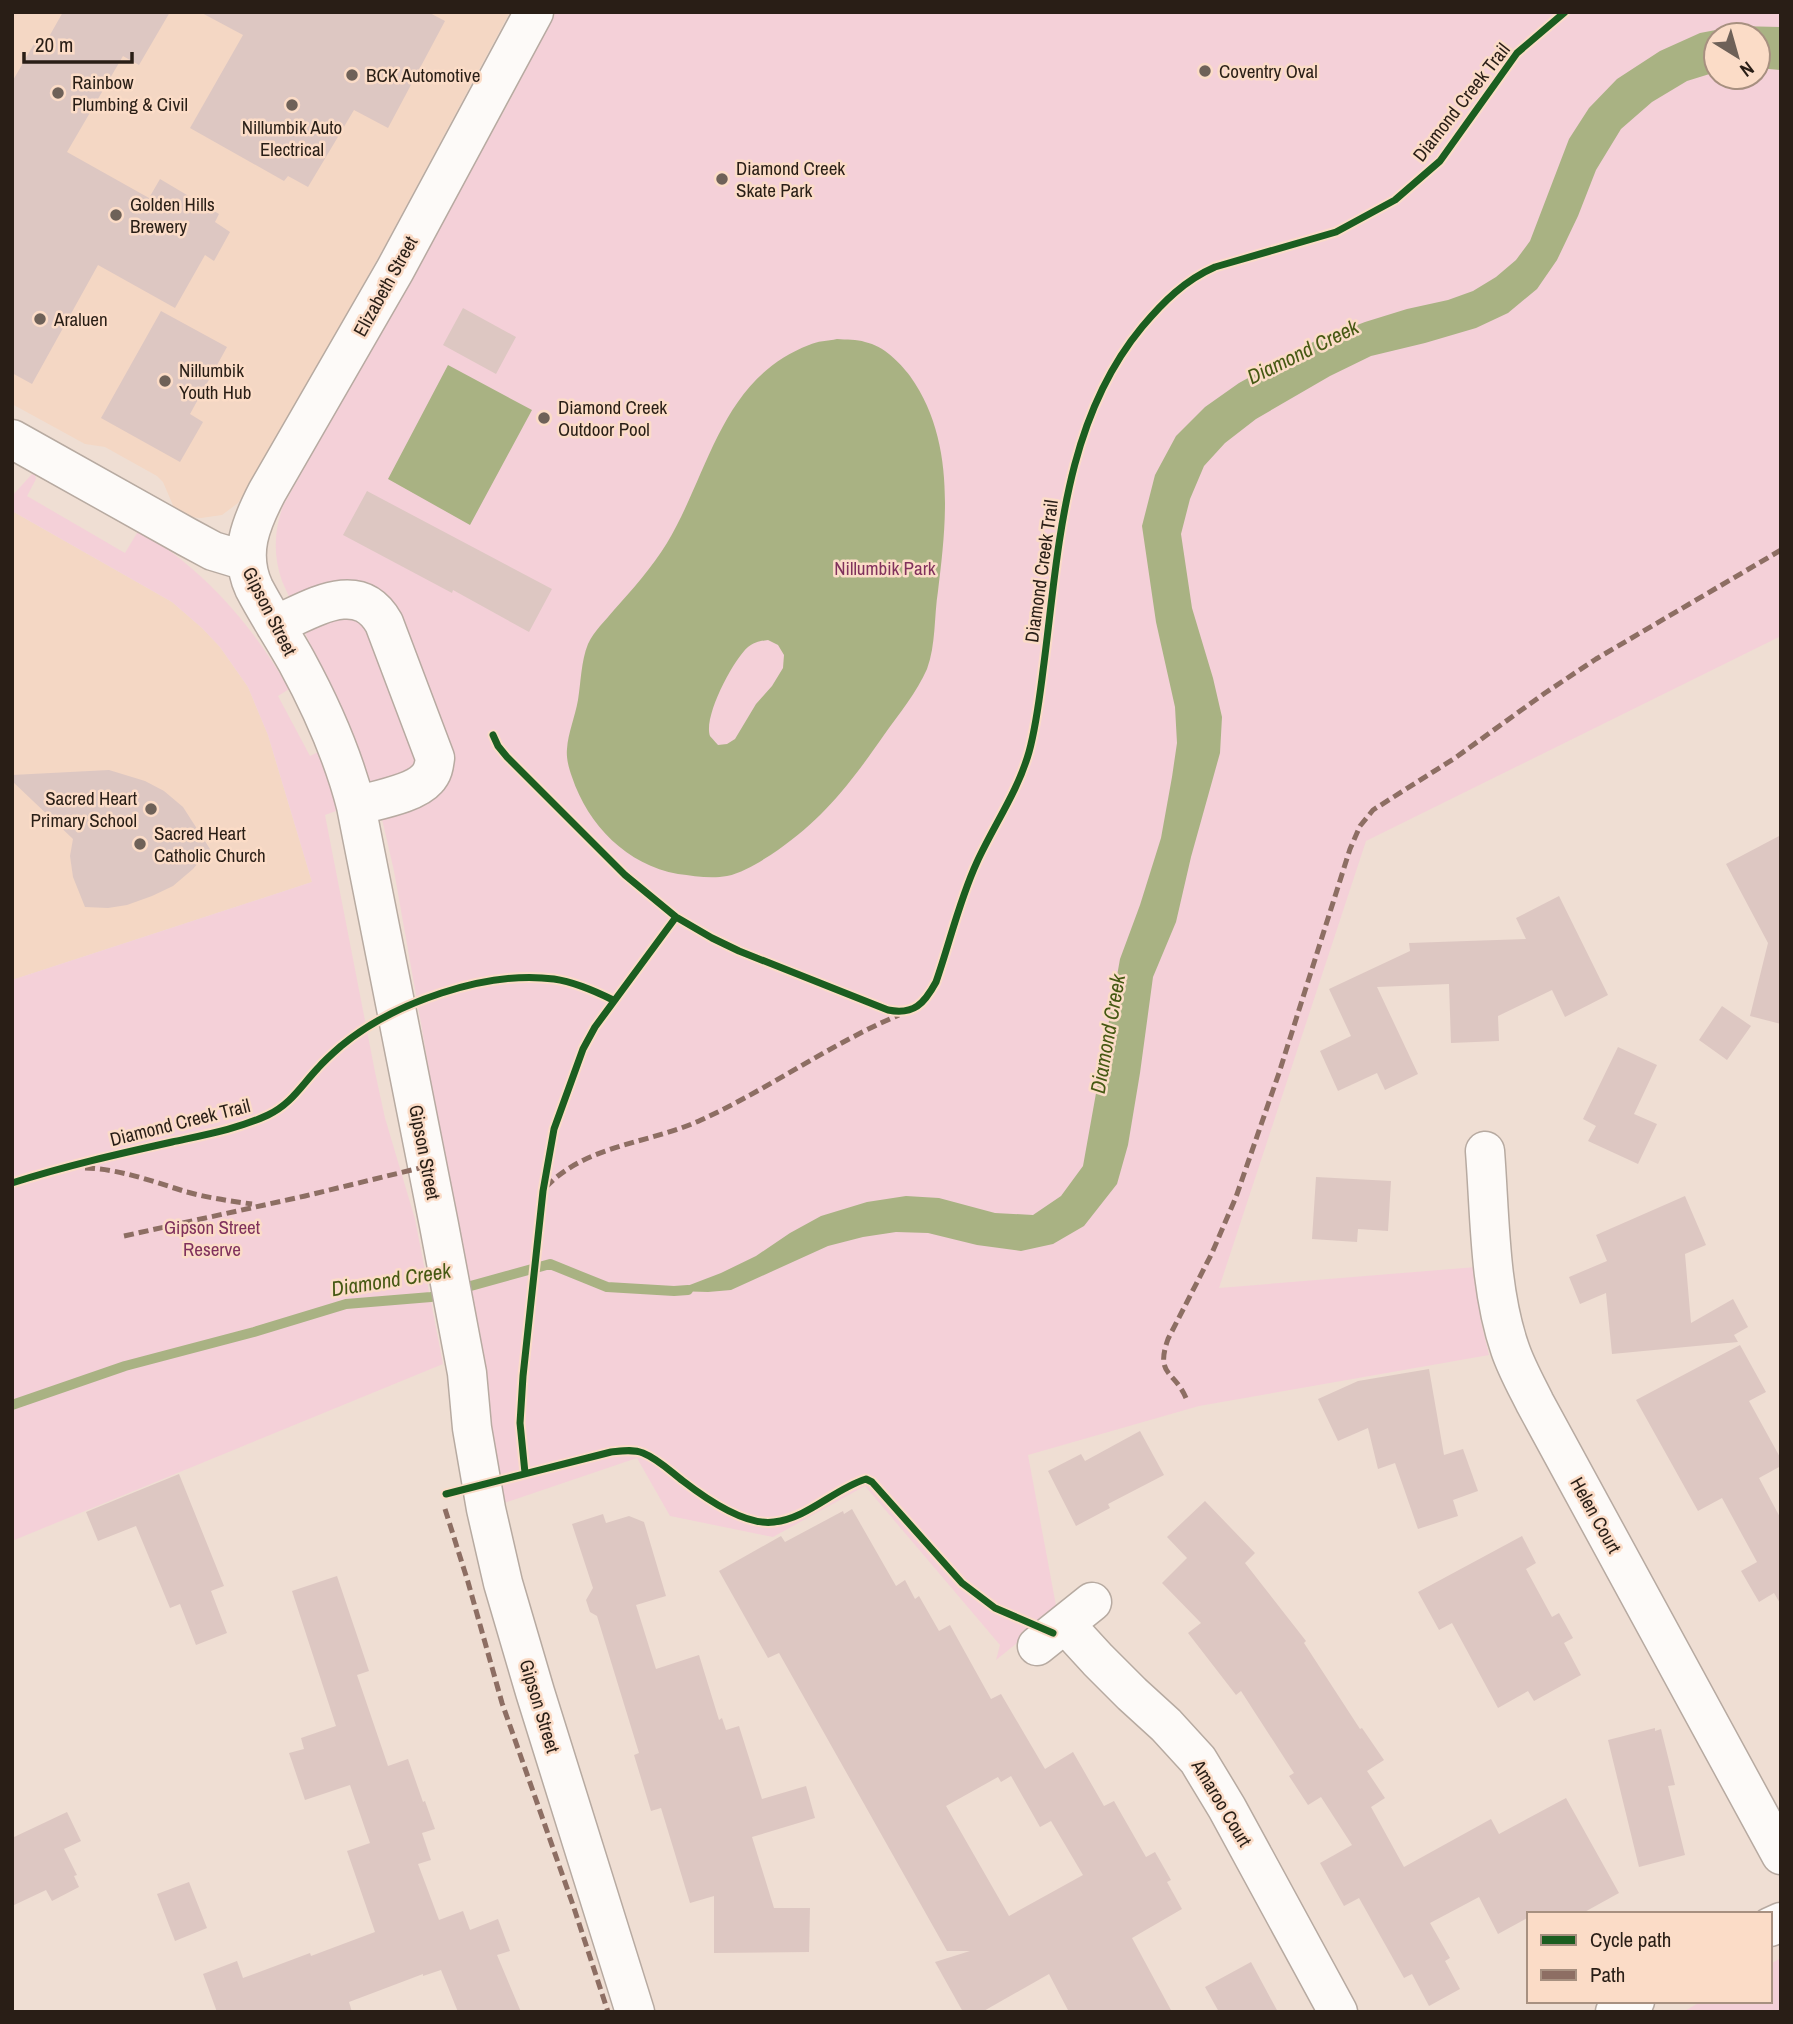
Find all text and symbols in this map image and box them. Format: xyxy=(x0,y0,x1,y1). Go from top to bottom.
scale bar xyxy=(24,21,133,65)
north arrow xyxy=(1702,21,1772,91)
text: 20 m xyxy=(35,30,73,59)
street label: Diamond Creek Trail xyxy=(1407,37,1515,167)
text: N xyxy=(1735,56,1760,83)
place label: Coventry Oval xyxy=(1219,58,1318,84)
place label: BCK Automotive xyxy=(366,62,480,88)
marker: Coventry Oval xyxy=(1197,63,1213,79)
marker: BCK Automotive xyxy=(344,67,360,83)
place label: Rainbow Plumbing & Civil xyxy=(72,69,188,117)
marker: Rainbow Plumbing & Civil xyxy=(50,85,66,101)
marker: Nillumbik Auto Electrical xyxy=(284,97,300,113)
place label: Nillumbik Auto Electrical xyxy=(242,114,342,162)
place label: Diamond Creek Skate Park xyxy=(736,155,845,203)
marker: Diamond Creek Skate Park xyxy=(714,171,730,187)
place label: Golden Hills Brewery xyxy=(130,191,215,239)
marker: Golden Hills Brewery xyxy=(108,207,124,223)
street label: Elizabeth Street xyxy=(347,231,424,341)
place label: Araluen xyxy=(53,306,108,332)
marker: Araluen xyxy=(32,311,48,327)
water label: Diamond Creek xyxy=(1242,311,1365,391)
place label: Nillumbik Youth Hub xyxy=(179,357,251,405)
marker: Nillumbik Youth Hub xyxy=(157,373,173,389)
place label: Diamond Creek Outdoor Pool xyxy=(558,394,667,442)
marker: Diamond Creek Outdoor Pool xyxy=(536,410,552,426)
street label: Diamond Creek Trail xyxy=(1018,498,1064,644)
park label: Nillumbik Park xyxy=(834,555,936,581)
street label: Gipson Street xyxy=(237,562,304,660)
place label: Sacred Heart Primary School xyxy=(31,785,138,833)
marker: Sacred Heart Primary School xyxy=(143,801,159,817)
place label: Sacred Heart Catholic Church xyxy=(154,820,266,868)
marker: Sacred Heart Catholic Church xyxy=(132,836,148,852)
water label: Diamond Creek xyxy=(1083,971,1132,1096)
street label: Diamond Creek Trail xyxy=(107,1092,253,1152)
street label: Gipson Street xyxy=(403,1102,447,1202)
park label: Gipson Street Reserve xyxy=(164,1214,261,1262)
water label: Diamond Creek xyxy=(329,1256,454,1303)
street label: Helen Court xyxy=(1564,1472,1628,1558)
street label: Gipson Street xyxy=(514,1656,567,1756)
street label: Amaroo Court xyxy=(1185,1754,1258,1852)
legend xyxy=(1527,1912,1772,2003)
text: Cycle path xyxy=(1590,1925,1671,1954)
text: Path xyxy=(1590,1960,1625,1989)

